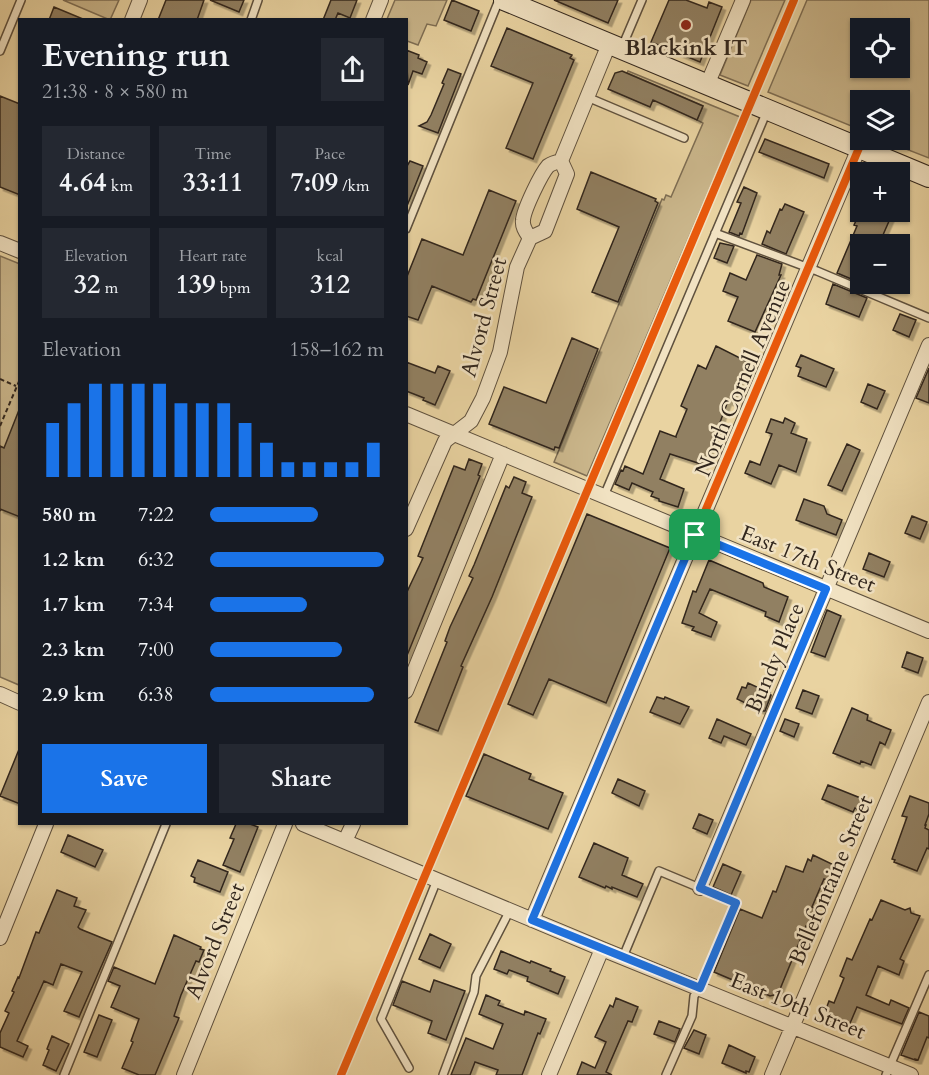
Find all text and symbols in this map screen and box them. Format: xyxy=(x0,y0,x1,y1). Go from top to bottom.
marker: Blackink IT xyxy=(679,18,693,32)
map controls xyxy=(850,18,910,294)
button: locate xyxy=(850,18,910,78)
text: Evening run xyxy=(42,33,230,78)
place label: Blackink IT xyxy=(625,33,748,63)
button: share xyxy=(321,38,384,101)
text: 21:38 · 8 × 580 m xyxy=(42,78,188,105)
button: layers xyxy=(850,90,910,150)
text: Distance xyxy=(67,143,125,165)
text: Time xyxy=(194,143,232,165)
text: Pace xyxy=(315,143,345,165)
button: + xyxy=(850,162,910,222)
text: 4.64 xyxy=(59,165,107,200)
text: 33:11 xyxy=(183,165,243,200)
text: 7:09 xyxy=(290,165,338,200)
text: km xyxy=(107,175,133,197)
text: /km xyxy=(338,175,370,197)
button: − xyxy=(850,234,910,294)
text: Elevation xyxy=(64,245,128,267)
text: Heart rate xyxy=(179,245,247,267)
text: kcal xyxy=(317,245,343,267)
street label: Alvord Street xyxy=(454,254,514,380)
text: 32 xyxy=(74,267,100,302)
text: 139 xyxy=(176,267,216,302)
text: 312 xyxy=(310,267,350,302)
street label: North Cornell Avenue xyxy=(688,275,798,481)
text: m xyxy=(100,277,118,299)
text: bpm xyxy=(216,277,250,299)
text: Elevation xyxy=(42,336,121,363)
text: 158–162 m xyxy=(289,336,384,363)
text: 580 m xyxy=(42,501,97,528)
text: 7:22 xyxy=(138,501,174,528)
pin xyxy=(669,509,720,560)
icon: arrive xyxy=(678,518,711,551)
street label: East 17th Street xyxy=(736,518,880,600)
text: 1.2 km xyxy=(42,546,105,573)
text: 6:32 xyxy=(138,546,174,573)
text: 1.7 km xyxy=(42,591,105,618)
text: 7:34 xyxy=(138,591,174,618)
street label: Bundy Place xyxy=(738,598,812,718)
text: 2.3 km xyxy=(42,636,105,663)
text: 7:00 xyxy=(138,636,174,663)
text: 2.9 km xyxy=(42,681,105,708)
text: 6:38 xyxy=(138,681,174,708)
button: Save xyxy=(42,744,207,813)
button: Share xyxy=(219,744,384,813)
street label: Bellefontaine Street xyxy=(782,791,880,969)
street label: Alvord Street xyxy=(178,878,252,1004)
street label: East 19th Street xyxy=(726,965,870,1047)

